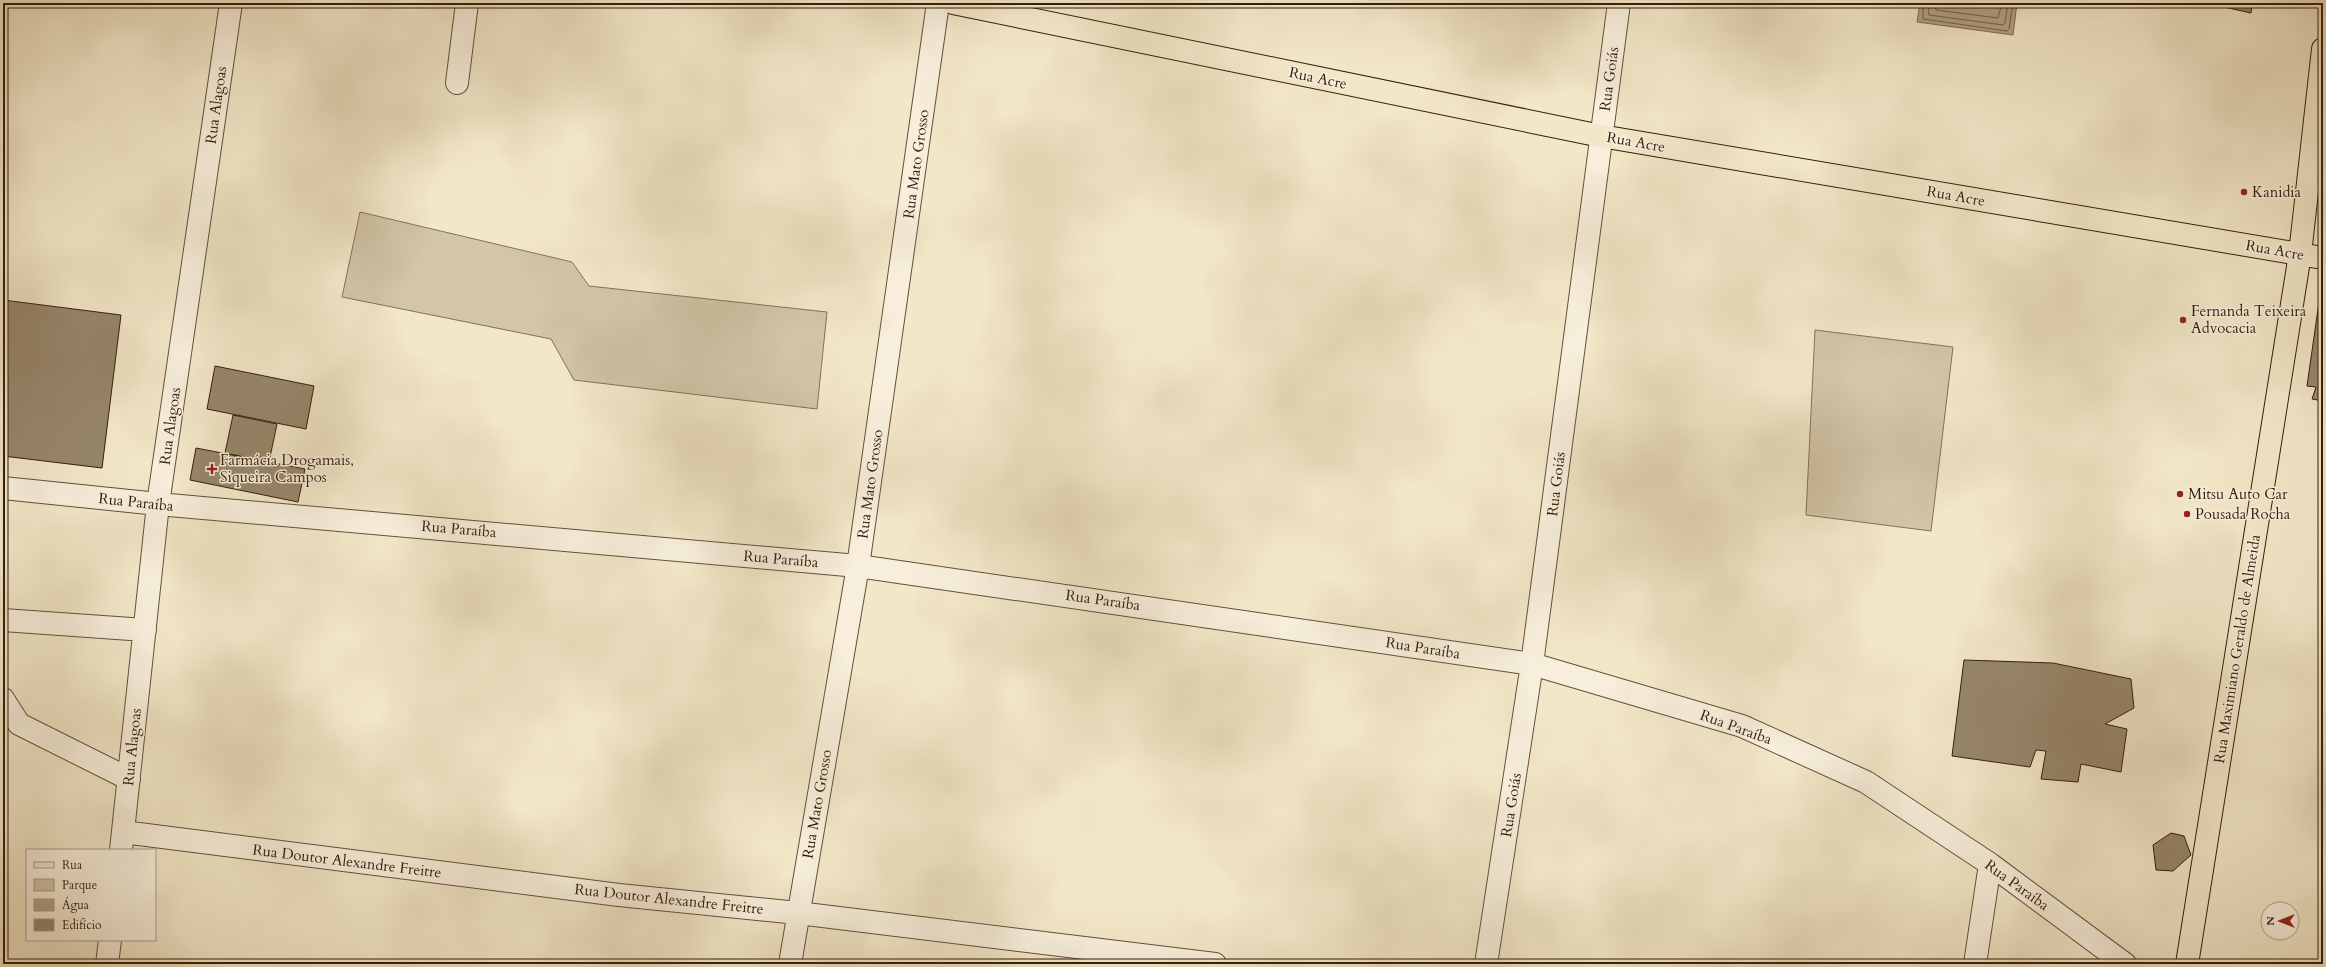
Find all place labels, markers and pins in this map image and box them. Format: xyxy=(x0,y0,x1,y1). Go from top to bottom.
place label: Kanidia xyxy=(2252,182,2302,202)
marker: Kanidia xyxy=(2239,187,2249,197)
place label: Fernanda Teixeira Advocacia xyxy=(2191,301,2307,338)
marker: Fernanda Teixeira Advocacia xyxy=(2178,315,2188,325)
place label: Farmácia Drogamais, Siqueira Campos xyxy=(220,450,354,487)
marker: Farmácia Drogamais, Siqueira Campos xyxy=(207,464,217,474)
place label: Mitsu Auto Car xyxy=(2188,484,2288,504)
marker: Mitsu Auto Car xyxy=(2175,489,2185,499)
place label: Pousada Rocha xyxy=(2195,504,2291,524)
marker: Pousada Rocha xyxy=(2182,509,2192,519)

